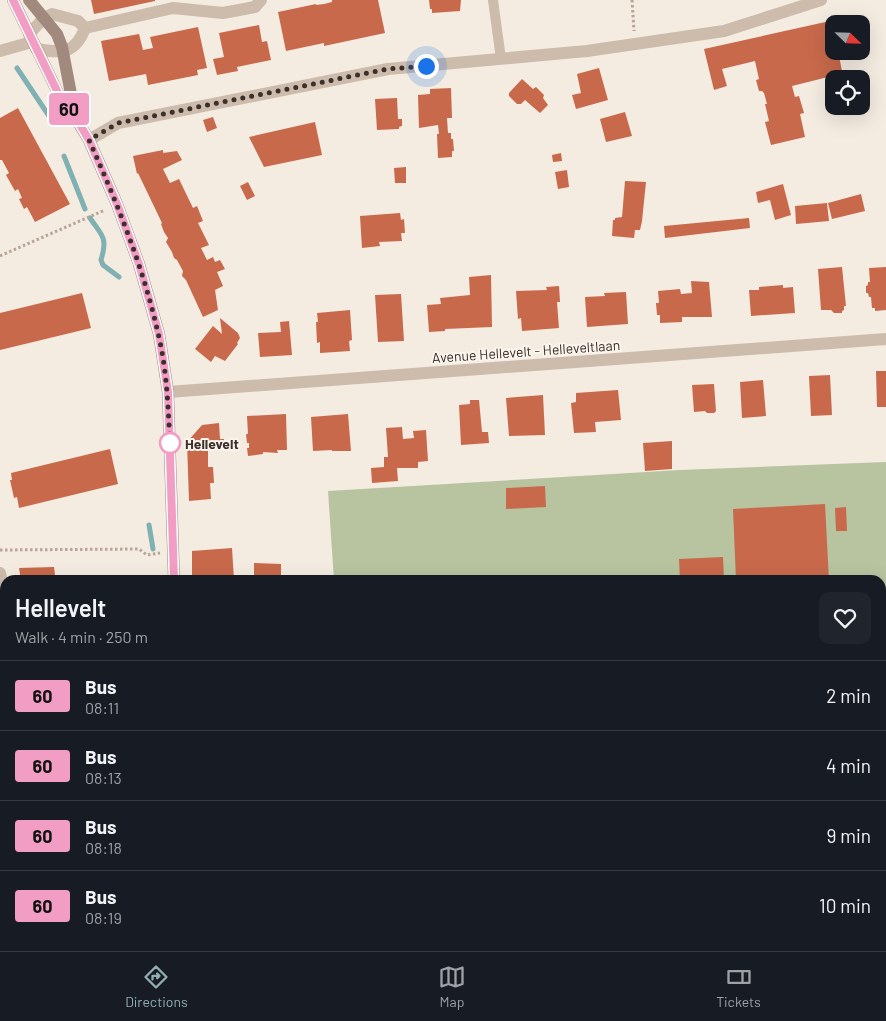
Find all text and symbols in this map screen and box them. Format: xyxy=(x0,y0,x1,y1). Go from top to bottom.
north arrow xyxy=(825,15,870,60)
map controls xyxy=(825,15,870,115)
your location xyxy=(414,54,439,79)
button: locate xyxy=(825,70,870,115)
line badge: 60 xyxy=(46,93,92,125)
text: 60 xyxy=(59,98,79,120)
street label: Avenue Hellevelt - Helleveltlaan xyxy=(431,336,621,366)
marker: Hellevelt xyxy=(159,432,181,454)
place label: Hellevelt xyxy=(185,435,239,452)
button: heart xyxy=(819,592,871,644)
text: Hellevelt xyxy=(15,593,106,622)
text: Walk · 4 min · 250 m xyxy=(15,627,148,646)
text: Bus xyxy=(85,675,117,698)
text: 2 min xyxy=(826,684,871,707)
text: 60 xyxy=(33,685,52,707)
text: 08:11 xyxy=(85,698,119,717)
text: Bus xyxy=(85,745,117,768)
text: 4 min xyxy=(826,754,871,777)
text: 60 xyxy=(33,755,52,777)
text: 08:13 xyxy=(85,768,122,787)
text: Bus xyxy=(85,815,117,838)
text: 9 min xyxy=(827,824,871,847)
text: 60 xyxy=(33,825,52,847)
text: 08:18 xyxy=(85,838,122,857)
text: Bus xyxy=(85,885,117,908)
text: 10 min xyxy=(819,894,871,917)
text: 60 xyxy=(33,895,52,917)
text: 08:19 xyxy=(85,908,122,927)
tab: Directions xyxy=(125,963,188,1010)
tab: Map xyxy=(438,963,466,1010)
tab: Tickets xyxy=(716,963,761,1010)

